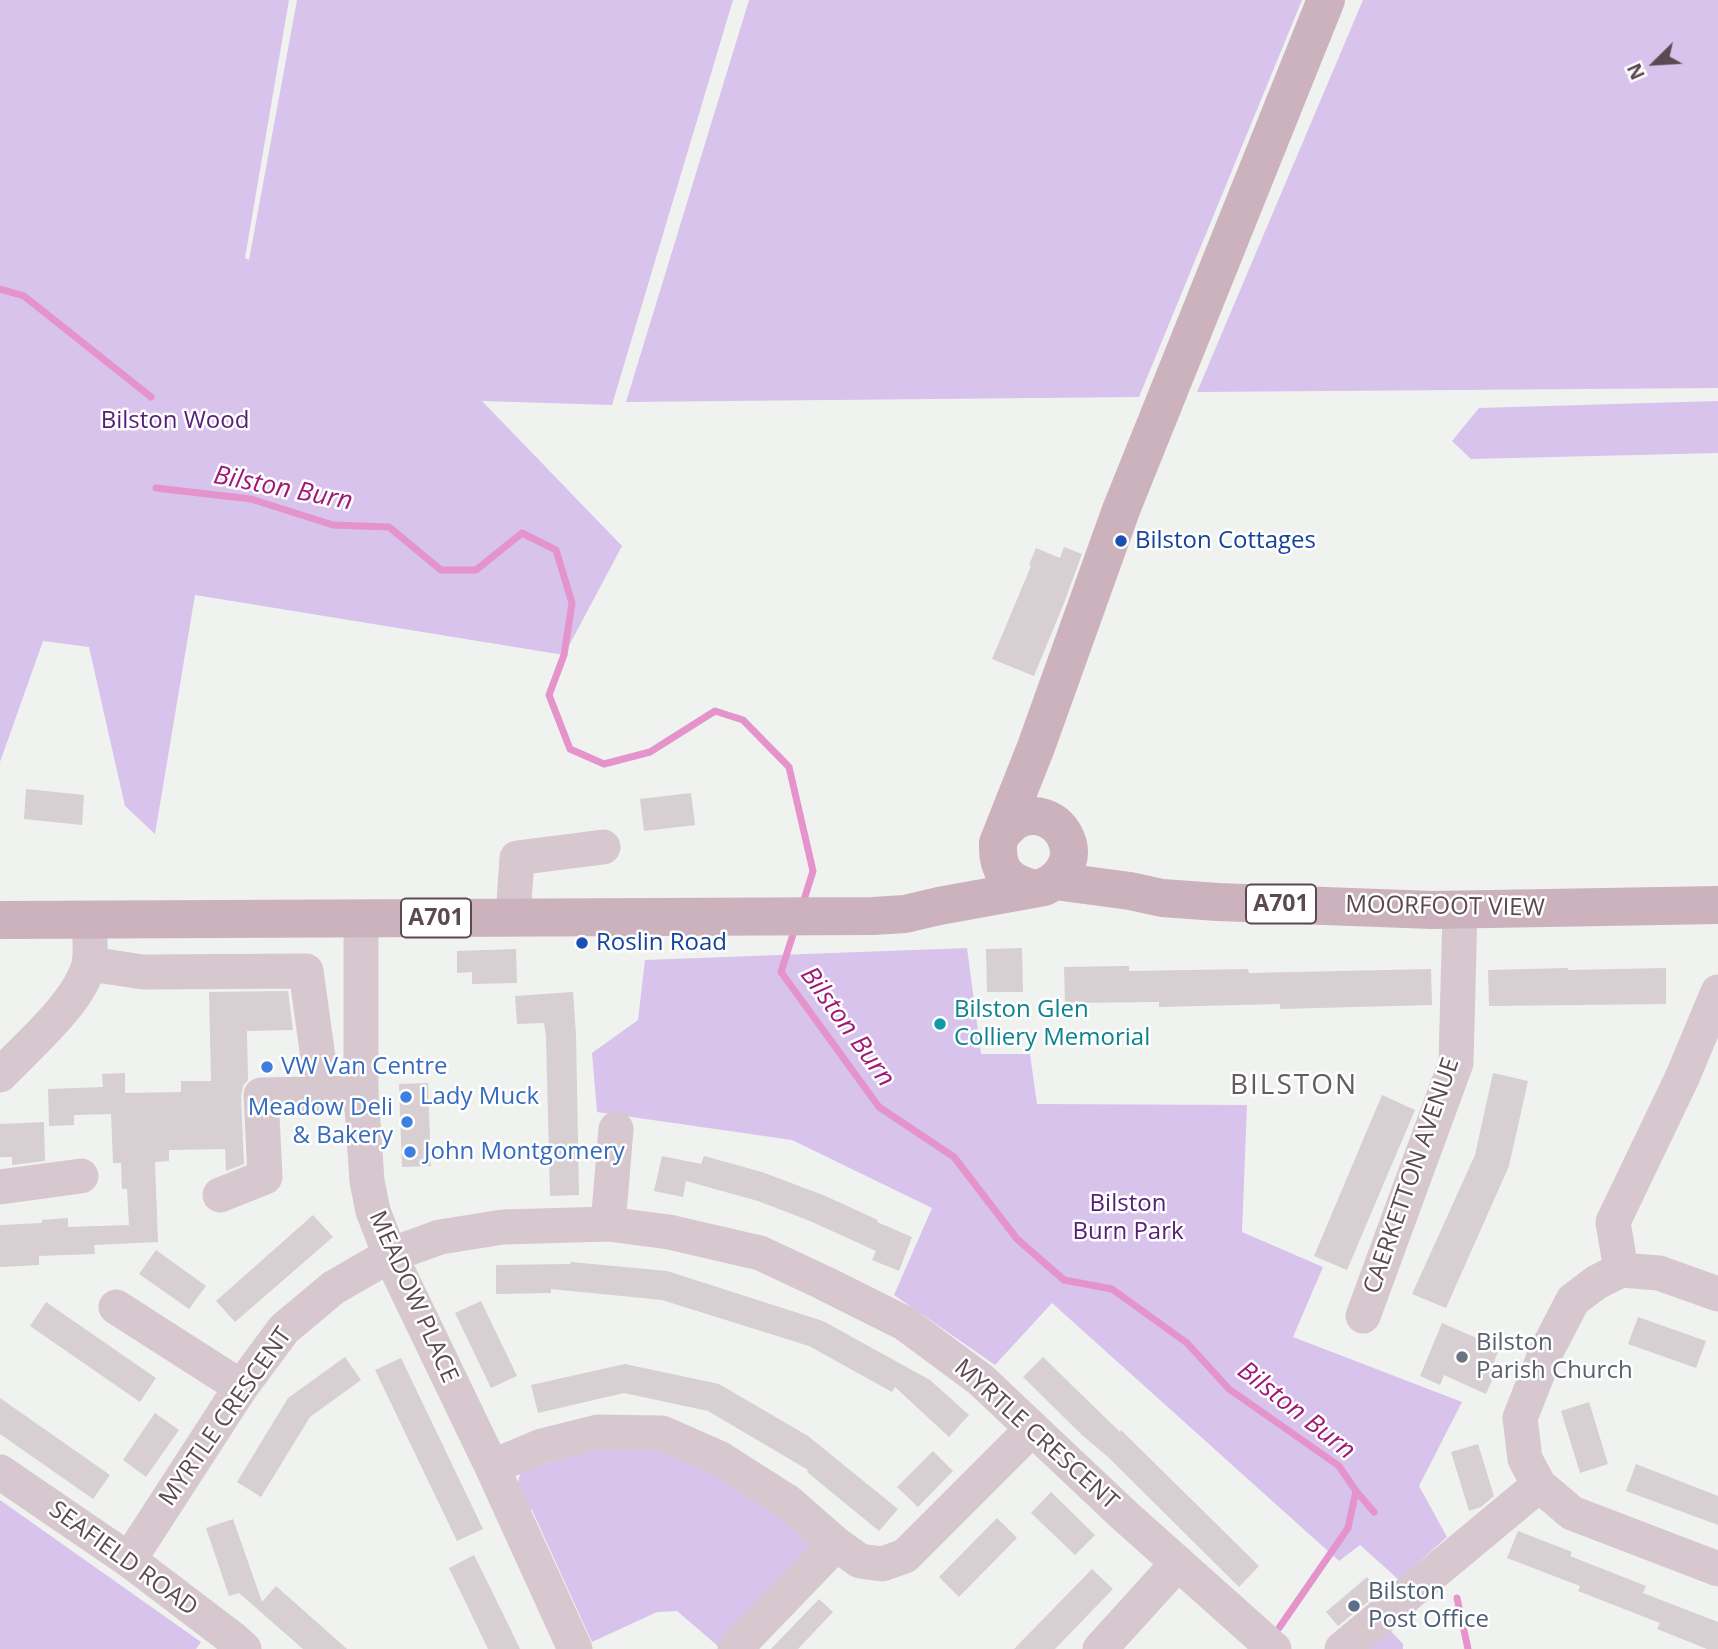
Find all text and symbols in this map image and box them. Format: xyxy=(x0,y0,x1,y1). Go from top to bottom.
north arrow xyxy=(1620,28,1690,98)
text: N xyxy=(1621,59,1651,84)
park label: Bilston Wood xyxy=(101,407,249,435)
water label: Bilston Burn xyxy=(211,460,355,518)
place label: Bilston Cottages xyxy=(1135,527,1316,555)
marker: Bilston Cottages xyxy=(1113,533,1129,549)
road number: A701 xyxy=(1246,884,1316,923)
street label: MOORFOOT VIEW xyxy=(1345,891,1545,923)
road number: A701 xyxy=(401,898,471,937)
place label: Roslin Road xyxy=(596,929,727,957)
marker: Roslin Road xyxy=(574,935,590,951)
water label: Bilston Burn xyxy=(793,961,901,1093)
place label: Bilston Glen Colliery Memorial xyxy=(954,996,1150,1052)
marker: Bilston Glen Colliery Memorial xyxy=(932,1016,948,1032)
place label: VW Van Centre xyxy=(281,1053,447,1081)
street label: CAERKETTON AVENUE xyxy=(1358,1054,1466,1298)
marker: VW Van Centre xyxy=(259,1059,275,1075)
district label: BILSTON xyxy=(1231,1069,1357,1103)
place label: Lady Muck xyxy=(420,1083,539,1111)
marker: Lady Muck xyxy=(398,1089,414,1105)
place label: Meadow Deli & Bakery xyxy=(248,1094,393,1150)
marker: Meadow Deli & Bakery xyxy=(399,1114,415,1130)
place label: John Montgomery xyxy=(424,1138,625,1166)
marker: John Montgomery xyxy=(402,1144,418,1160)
park label: Bilston Burn Park xyxy=(1072,1190,1184,1246)
street label: MEADOW PLACE xyxy=(362,1207,464,1387)
street label: MYRTLE CRESCENT xyxy=(154,1322,298,1512)
place label: Bilston Parish Church xyxy=(1476,1329,1633,1385)
marker: Bilston Parish Church xyxy=(1454,1349,1470,1365)
street label: MYRTLE CRESCENT xyxy=(948,1354,1124,1516)
water label: Bilston Burn xyxy=(1231,1355,1361,1467)
street label: SEAFIELD ROAD xyxy=(43,1496,203,1622)
place label: Bilston Post Office xyxy=(1368,1578,1489,1634)
marker: Bilston Post Office xyxy=(1346,1598,1362,1614)

